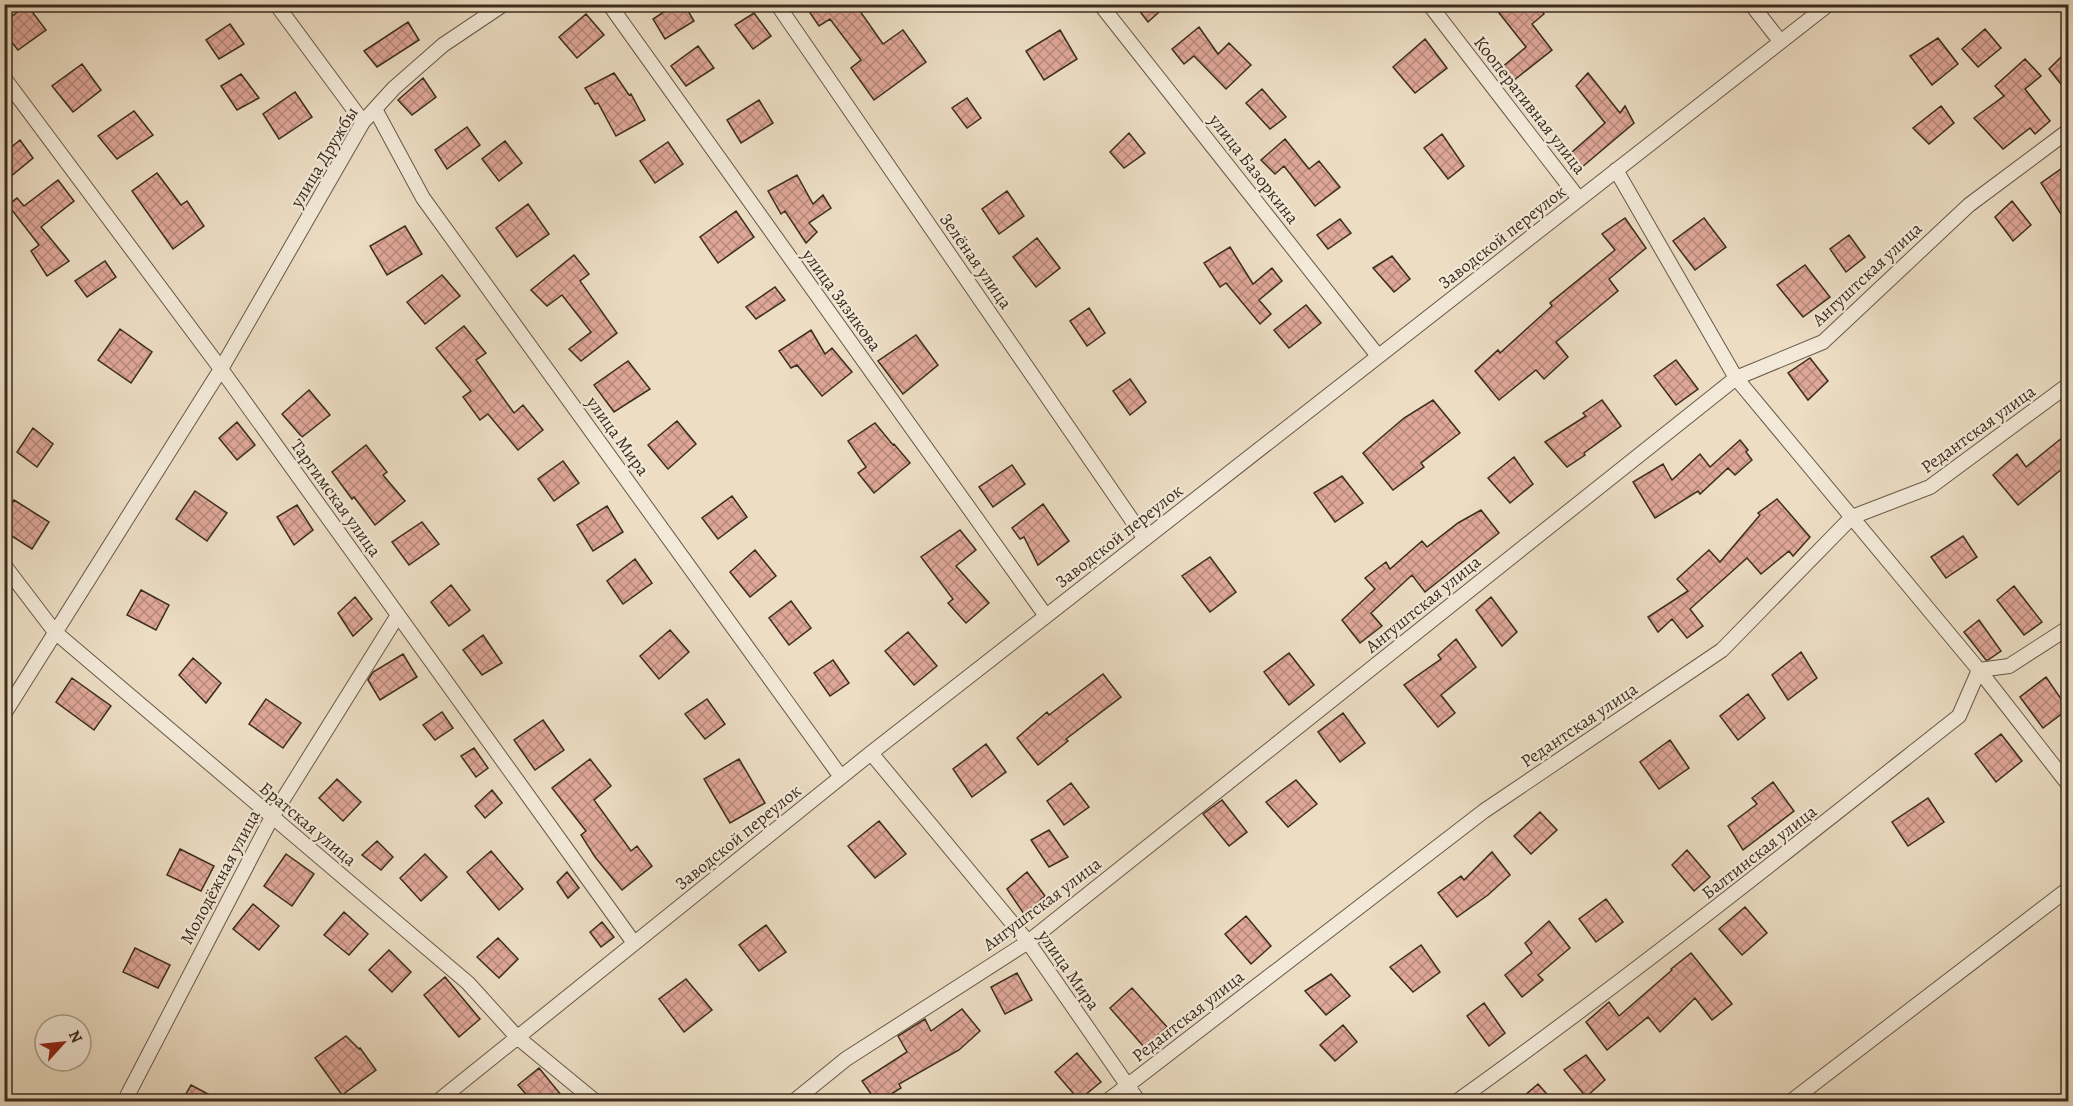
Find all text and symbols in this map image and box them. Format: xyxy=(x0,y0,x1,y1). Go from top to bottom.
street label: Кооперативная улица xyxy=(1468,31,1592,180)
street label: улица Дружбы xyxy=(284,102,363,213)
street label: улица Базоркина xyxy=(1203,108,1305,230)
street label: Заводской переулок xyxy=(1433,180,1571,294)
street label: Зелёная улица xyxy=(934,208,1018,314)
street label: Ангуштская улица xyxy=(1806,216,1928,332)
street label: улица Зязикова xyxy=(796,243,888,357)
street label: Редантская улица xyxy=(1916,379,2041,479)
street label: улица Мира xyxy=(580,391,655,481)
street label: Таргимская улица xyxy=(285,434,387,562)
street label: Заводской переулок xyxy=(1050,479,1188,593)
street label: Ангуштская улица xyxy=(1359,549,1486,659)
street label: Редантская улица xyxy=(1516,677,1643,773)
street label: Братская улица xyxy=(254,776,362,872)
street label: Заводской переулок xyxy=(670,779,806,895)
street label: Балтинская улица xyxy=(1696,799,1822,905)
street label: Молодёжная улица xyxy=(174,805,266,949)
street label: Ангуштская улица xyxy=(977,851,1107,957)
street label: улица Мира xyxy=(1032,924,1106,1016)
street label: Редантская улица xyxy=(1127,964,1250,1067)
north arrow xyxy=(33,1013,93,1073)
text: N xyxy=(63,1026,88,1047)

